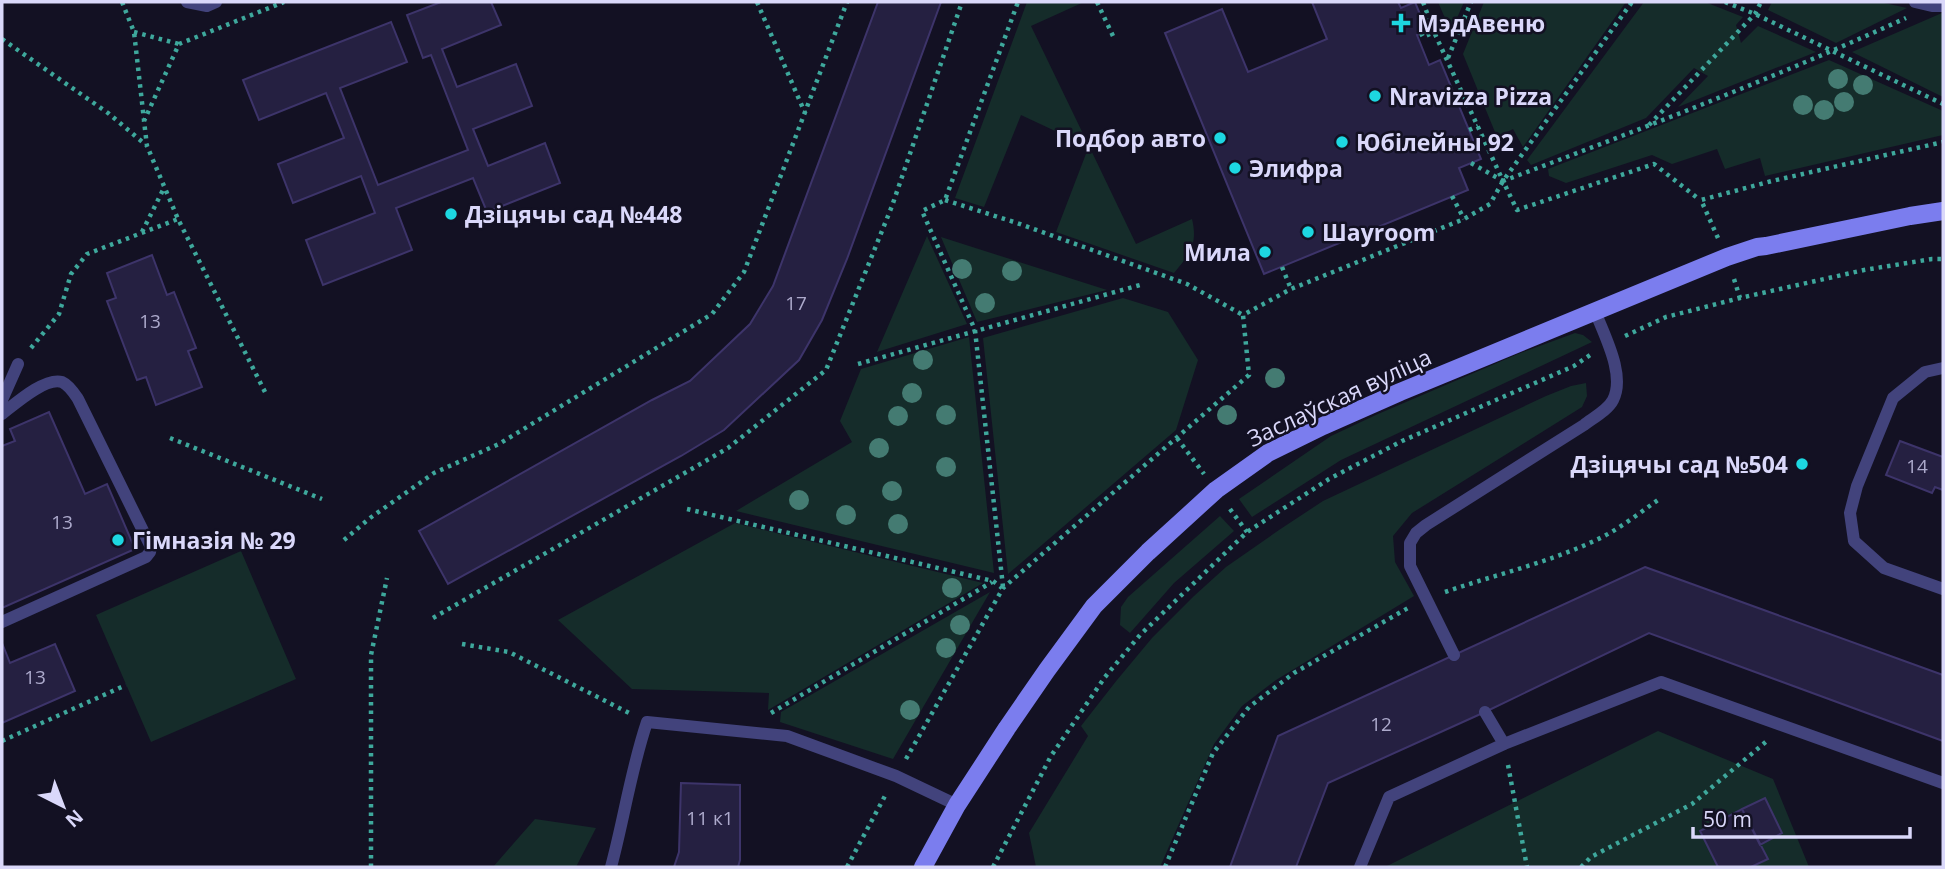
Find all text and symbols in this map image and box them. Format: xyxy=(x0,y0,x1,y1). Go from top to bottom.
place label: МэдАвеню xyxy=(1417,7,1545,39)
marker: МэдАвеню xyxy=(1391,13,1411,33)
place label: Nravizza Pizza xyxy=(1389,80,1552,112)
marker: Nravizza Pizza xyxy=(1367,88,1383,104)
place label: Подбор авто xyxy=(1055,122,1206,154)
place label: Юбілейны 92 xyxy=(1356,126,1514,158)
marker: Подбор авто xyxy=(1212,130,1228,146)
marker: Юбілейны 92 xyxy=(1334,134,1350,150)
place label: Элифра xyxy=(1249,152,1343,184)
marker: Элифра xyxy=(1227,160,1243,176)
place label: Дзіцячы сад №448 xyxy=(465,198,683,230)
marker: Дзіцячы сад №448 xyxy=(443,206,459,222)
place label: Шауroom xyxy=(1322,216,1435,248)
marker: Шауroom xyxy=(1300,224,1316,240)
place label: Мила xyxy=(1184,236,1251,268)
marker: Мила xyxy=(1257,244,1273,260)
house number: 17 xyxy=(785,290,807,316)
house number: 13 xyxy=(139,308,161,334)
street label: Заслаўская вуліца xyxy=(1242,340,1436,454)
place label: Дзіцячы сад №504 xyxy=(1571,448,1788,480)
house number: 14 xyxy=(1906,453,1928,479)
marker: Дзіцячы сад №504 xyxy=(1794,456,1810,472)
house number: 13 xyxy=(51,509,73,535)
place label: Гімназія № 29 xyxy=(132,524,296,556)
marker: Гімназія № 29 xyxy=(110,532,126,548)
house number: 13 xyxy=(24,664,46,690)
house number: 12 xyxy=(1370,711,1392,737)
north arrow xyxy=(28,771,98,841)
scale bar xyxy=(1693,796,1910,840)
text: N xyxy=(60,804,89,833)
house number: 11 к1 xyxy=(686,805,734,831)
text: 50 m xyxy=(1703,805,1752,833)

